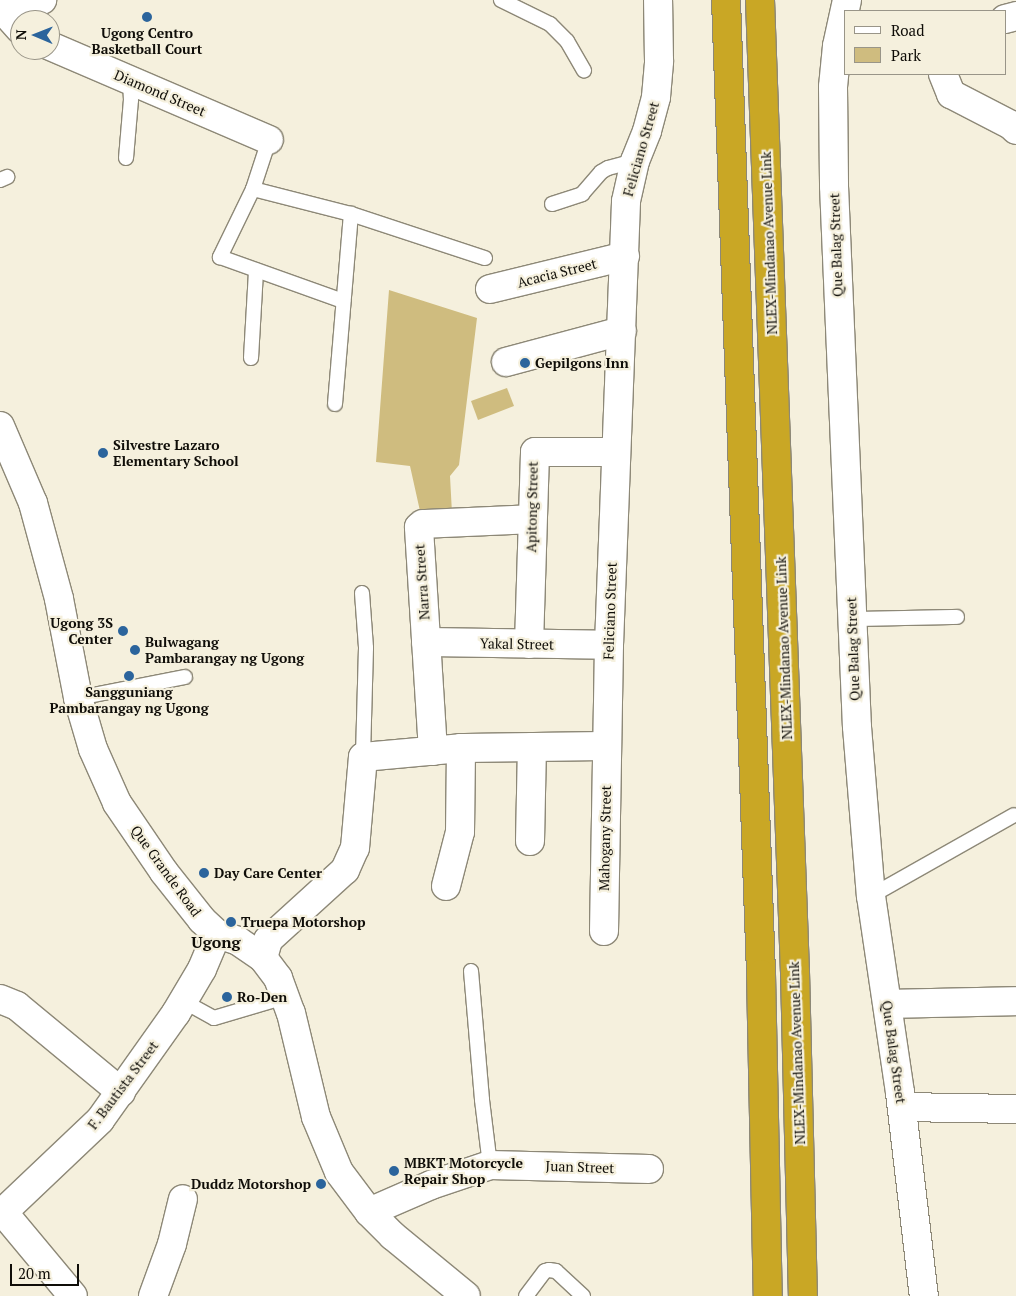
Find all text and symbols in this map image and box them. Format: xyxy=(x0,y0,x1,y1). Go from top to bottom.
north arrow xyxy=(10,10,60,60)
legend xyxy=(844,10,1006,75)
marker: Ugong Centro Basketball Court xyxy=(141,11,153,23)
text: Road xyxy=(891,20,924,40)
place label: Ugong Centro Basketball Court xyxy=(92,25,202,58)
text: N xyxy=(11,29,30,40)
text: Park xyxy=(891,45,921,65)
street label: Diamond Street xyxy=(112,66,208,120)
street label: Feliciano Street xyxy=(619,100,663,198)
street label: NLEX-Mindanao Avenue Link xyxy=(757,151,781,335)
street label: Que Balag Street xyxy=(826,193,846,297)
street label: Acacia Street xyxy=(516,255,598,291)
place label: Gepilgons Inn xyxy=(535,355,629,371)
marker: Gepilgons Inn xyxy=(519,357,531,369)
place label: Silvestre Lazaro Elementary School xyxy=(113,437,239,470)
marker: Silvestre Lazaro Elementary School xyxy=(97,447,109,459)
street label: Apitong Street xyxy=(523,461,541,553)
street label: Narra Street xyxy=(411,544,433,620)
street label: NLEX-Mindanao Avenue Link xyxy=(772,556,796,740)
street label: Feliciano Street xyxy=(600,562,620,660)
street label: Que Balag Street xyxy=(843,597,863,701)
place label: Ugong 3S Center xyxy=(50,615,113,648)
marker: Ugong 3S Center xyxy=(117,625,129,637)
place label: Bulwagang Pambarangay ng Ugong xyxy=(145,634,304,666)
street label: Yakal Street xyxy=(480,635,554,653)
marker: Bulwagang Pambarangay ng Ugong xyxy=(129,644,141,656)
marker: Sangguniang Pambarangay ng Ugong xyxy=(123,670,135,682)
place label: Sangguniang Pambarangay ng Ugong xyxy=(49,684,209,716)
street label: Mahogany Street xyxy=(596,785,614,891)
street label: Que Grande Road xyxy=(127,822,205,920)
place label: Day Care Center xyxy=(214,865,322,881)
marker: Day Care Center xyxy=(198,867,210,879)
place label: Truepa Motorshop xyxy=(241,914,366,930)
marker: Truepa Motorshop xyxy=(225,916,237,928)
district label: Ugong xyxy=(191,932,241,952)
street label: NLEX-Mindanao Avenue Link xyxy=(785,961,809,1145)
place label: Ro-Den xyxy=(237,989,287,1005)
marker: Ro-Den xyxy=(221,991,233,1003)
street label: Que Balag Street xyxy=(878,999,910,1105)
street label: F. Bautista Street xyxy=(84,1037,162,1133)
place label: MBKT Motorcycle Repair Shop xyxy=(404,1155,523,1188)
street label: Juan Street xyxy=(545,1157,615,1177)
marker: MBKT Motorcycle Repair Shop xyxy=(388,1165,400,1177)
place label: Duddz Motorshop xyxy=(191,1176,311,1192)
marker: Duddz Motorshop xyxy=(315,1178,327,1190)
scale bar xyxy=(12,1254,81,1286)
text: 20 m xyxy=(18,1263,51,1283)

